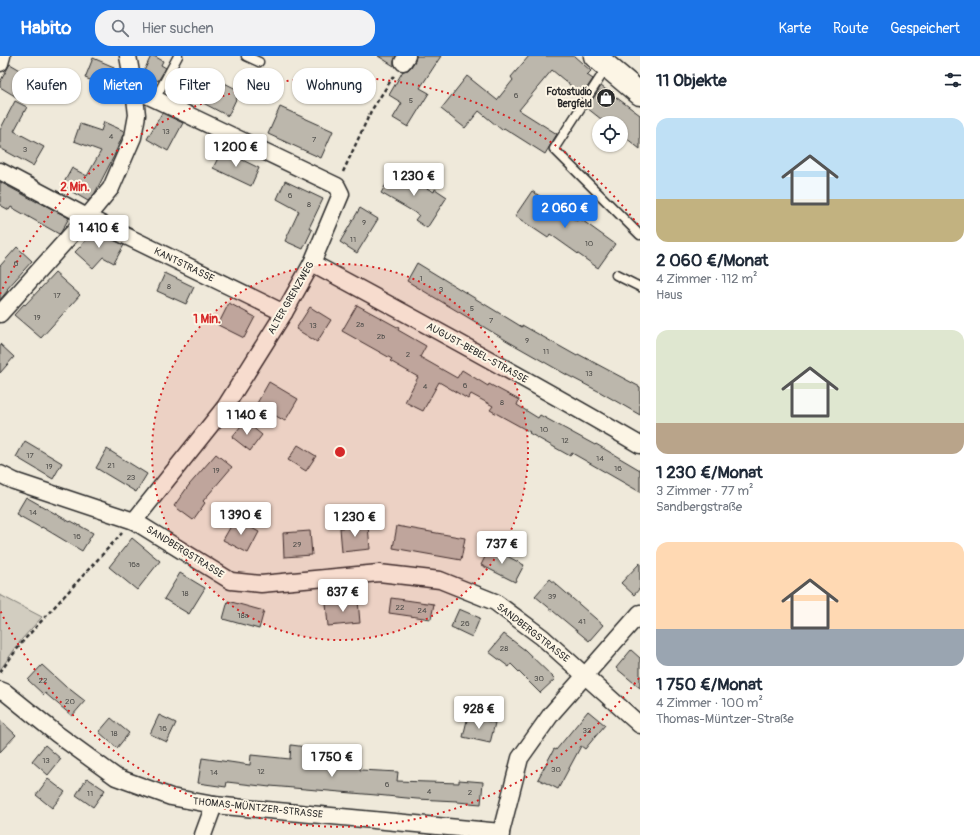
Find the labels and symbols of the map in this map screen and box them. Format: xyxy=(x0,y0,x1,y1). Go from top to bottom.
place label: Fotostudio Bergfeld xyxy=(546,86,593,110)
shop icon: Fotostudio Bergfeld xyxy=(595,87,617,109)
house number: 6 xyxy=(514,91,519,100)
house number: 5 xyxy=(409,96,413,105)
house number: 13 xyxy=(162,127,170,136)
house number: 4 xyxy=(109,132,114,141)
pin: 1 200 € xyxy=(199,134,273,168)
house number: 7 xyxy=(312,135,317,144)
house number: 3 xyxy=(23,145,28,154)
pin: 1 230 € xyxy=(377,163,451,197)
text: 2 Min. xyxy=(60,180,90,195)
house number: 6 xyxy=(288,191,293,200)
pin: 2 060 € xyxy=(528,195,602,229)
house number: 8 xyxy=(307,200,311,209)
pin: 1 410 € xyxy=(62,215,136,249)
house number: 9 xyxy=(362,218,366,227)
house number: 11 xyxy=(350,235,356,244)
house number: 10 xyxy=(585,239,594,248)
street label: KANTSTRASSE xyxy=(152,245,216,285)
house number: 6 xyxy=(14,259,19,268)
street label: ALTER GRENZWEG xyxy=(265,259,317,336)
house number: 1 xyxy=(419,274,423,283)
house number: 8 xyxy=(167,282,171,291)
house number: 3 xyxy=(439,285,444,294)
house number: 17 xyxy=(53,291,61,300)
house number: 5 xyxy=(470,304,474,313)
text: 1 Min. xyxy=(193,312,221,327)
house number: 19 xyxy=(33,313,41,322)
house number: 7 xyxy=(489,316,494,325)
house number: 2a xyxy=(356,320,364,329)
street label: AUGUST-BEBEL-STRASSE xyxy=(424,320,530,386)
house number: 13 xyxy=(309,321,317,330)
house number: 2b xyxy=(377,332,385,341)
house number: 9 xyxy=(525,336,529,345)
house number: 11 xyxy=(543,347,549,356)
house number: 2 xyxy=(406,350,411,359)
house number: 13 xyxy=(585,369,593,378)
house number: 6 xyxy=(463,381,468,390)
house number: 4 xyxy=(423,382,428,391)
house number: 8 xyxy=(500,398,504,407)
pin: 1 140 € xyxy=(210,402,284,436)
house number: 10 xyxy=(540,425,549,434)
house number: 12 xyxy=(561,436,569,445)
centre of rings xyxy=(333,445,347,459)
house number: 17 xyxy=(26,451,34,460)
house number: 14 xyxy=(596,454,604,463)
house number: 21 xyxy=(107,461,115,470)
house number: 19 xyxy=(45,462,53,471)
house number: 16 xyxy=(614,464,622,473)
house number: 19 xyxy=(212,466,220,475)
house number: 23 xyxy=(127,473,136,482)
pin: 1 390 € xyxy=(204,502,278,536)
pin: 1 230 € xyxy=(318,504,392,538)
house number: 14 xyxy=(29,508,37,517)
street label: SANDBERGSTRASSE xyxy=(144,523,226,581)
pin: 737 € xyxy=(474,531,530,565)
house number: 16 xyxy=(73,532,81,541)
house number: 29 xyxy=(293,540,301,549)
house number: 16a xyxy=(128,560,140,569)
pin: 837 € xyxy=(315,579,371,613)
house number: 18 xyxy=(181,589,189,598)
house number: 39 xyxy=(548,592,556,601)
street label: SANDBERGSTRASSE xyxy=(494,601,572,665)
house number: 22 xyxy=(396,603,405,612)
house number: 24 xyxy=(417,606,427,615)
house number: 18a xyxy=(238,611,249,620)
house number: 41 xyxy=(578,617,586,626)
house number: 26 xyxy=(460,619,470,628)
house number: 28 xyxy=(500,644,508,653)
house number: 30 xyxy=(534,674,544,683)
house number: 22 xyxy=(39,676,48,685)
pin: 928 € xyxy=(451,696,507,730)
house number: 20 xyxy=(65,697,76,706)
house number: 16 xyxy=(159,724,167,733)
house number: 32 xyxy=(583,726,592,735)
house number: 18 xyxy=(110,729,118,738)
pin: 1 750 € xyxy=(295,744,369,778)
house number: 13 xyxy=(42,756,50,765)
house number: 30 xyxy=(551,765,561,774)
house number: 12 xyxy=(257,767,265,776)
house number: 14 xyxy=(210,768,218,777)
house number: 6 xyxy=(385,780,390,789)
house number: 4 xyxy=(427,787,432,796)
house number: 2 xyxy=(468,788,473,797)
house number: 11 xyxy=(87,789,93,798)
street label: THOMAS-MÜNTZER-STRASSE xyxy=(192,795,324,821)

